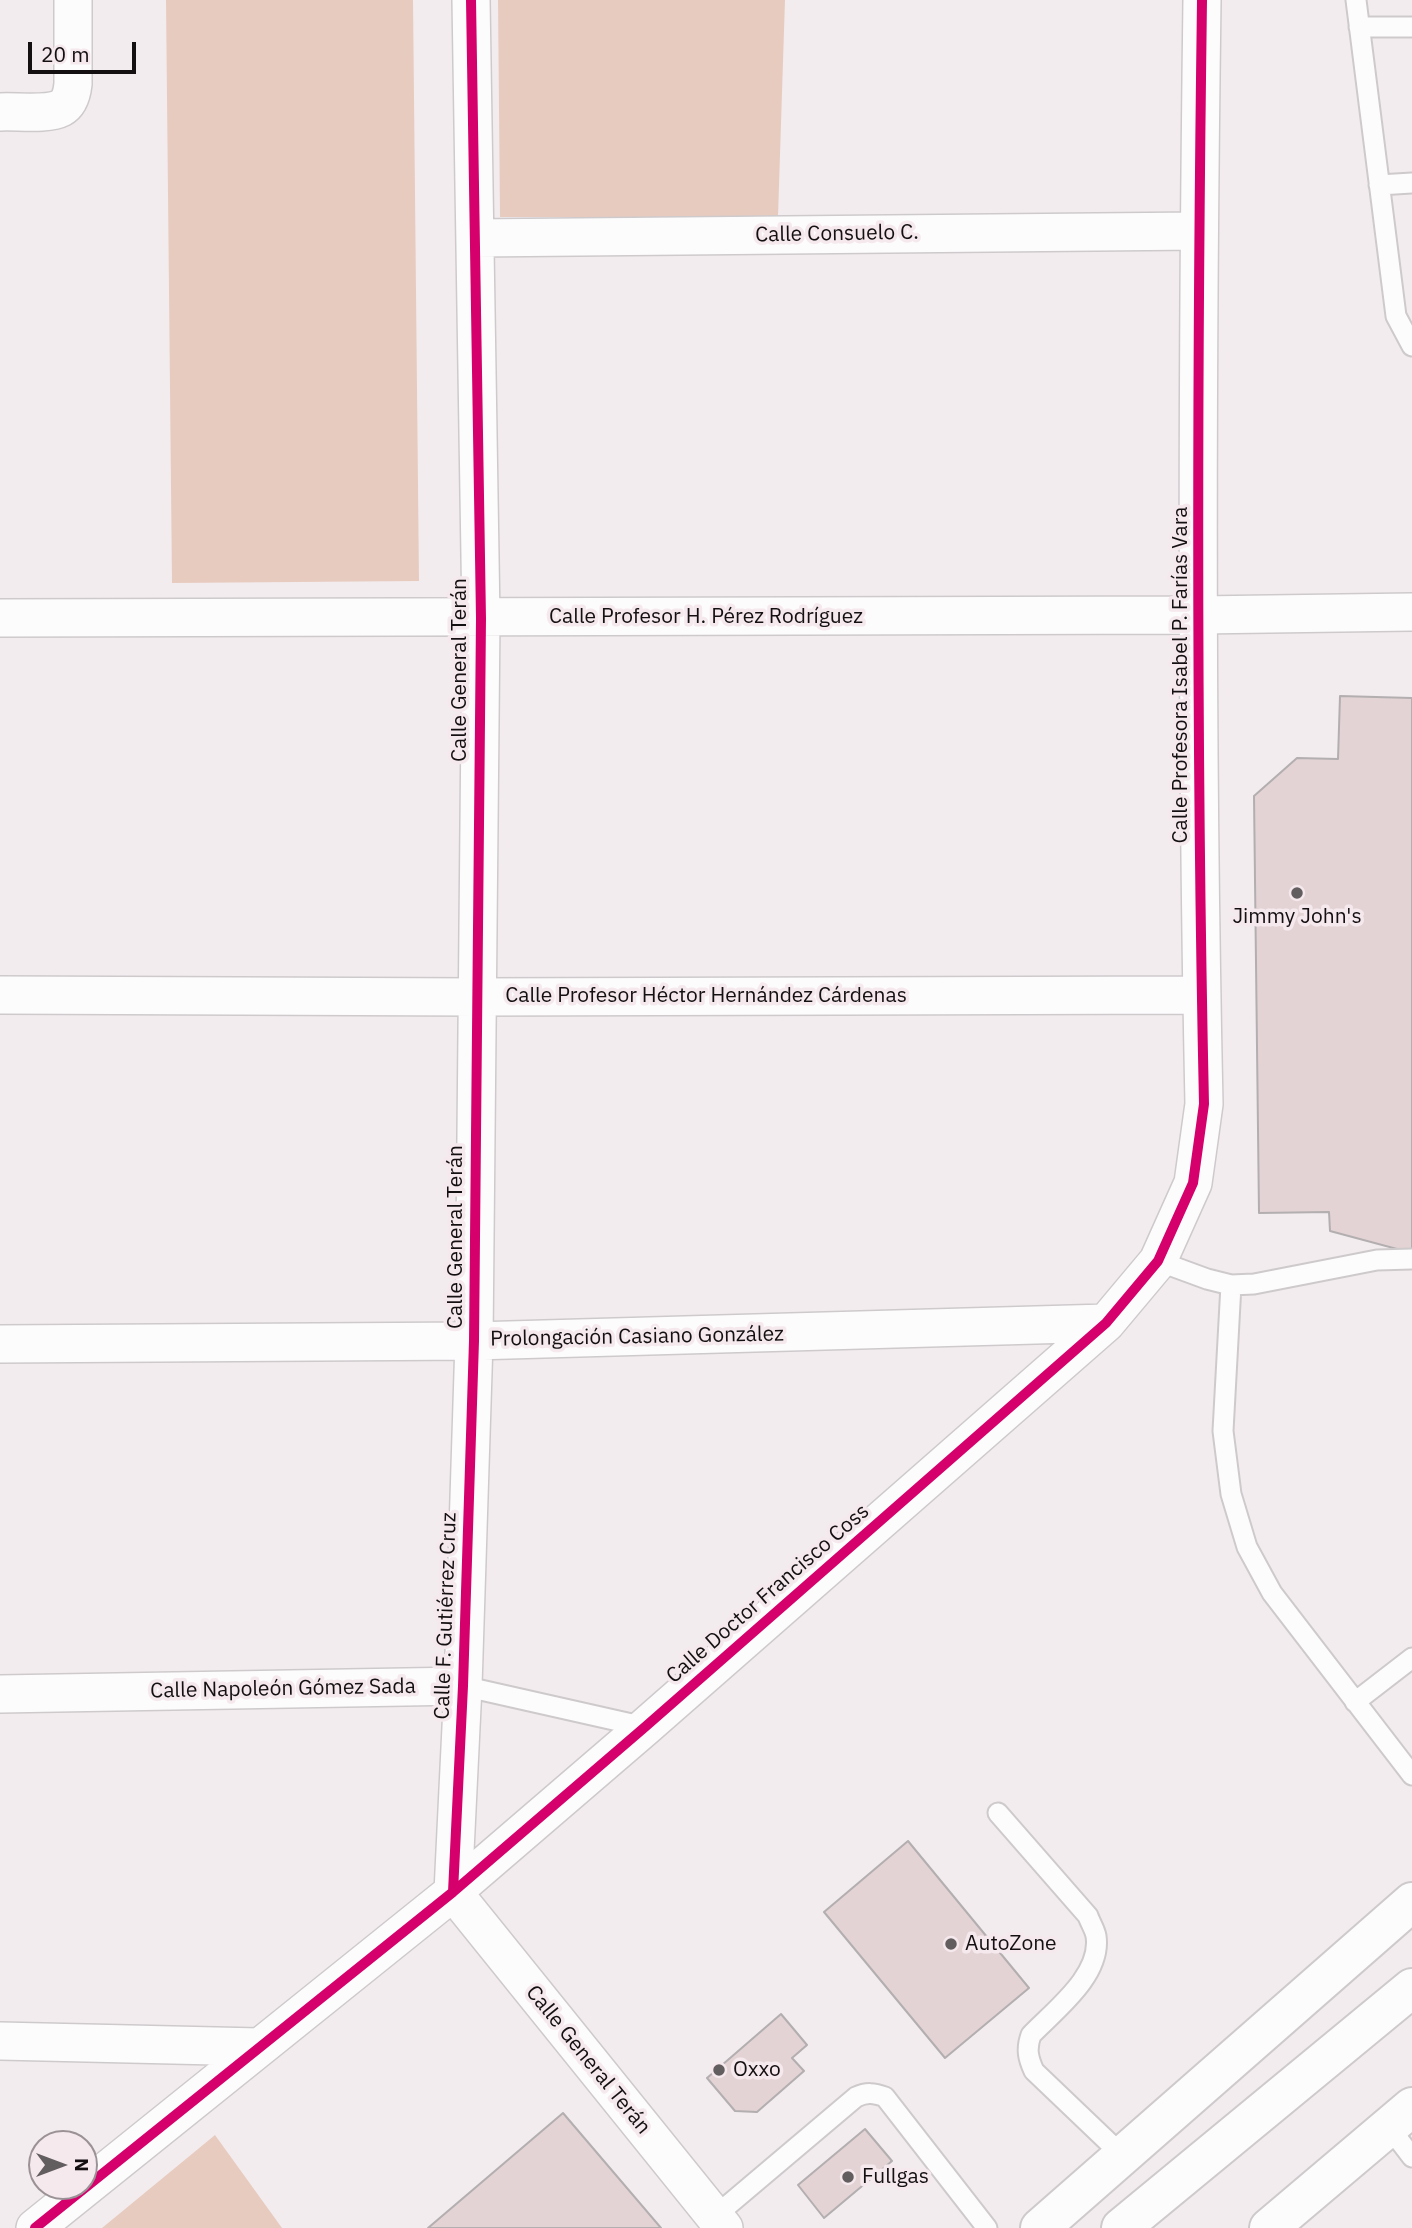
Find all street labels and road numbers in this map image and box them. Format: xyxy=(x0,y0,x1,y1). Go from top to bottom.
street label: Calle Consuelo C. xyxy=(755,220,919,248)
street label: Calle Profesora Isabel P. Farías Vara xyxy=(1168,506,1194,844)
street label: Calle General Terán xyxy=(447,578,473,762)
street label: Calle Profesor H. Pérez Rodríguez xyxy=(549,604,863,630)
street label: Calle Profesor Héctor Hernández Cárdenas xyxy=(505,983,907,1009)
street label: Calle General Terán xyxy=(443,1145,469,1329)
street label: Prolongación Casiano González xyxy=(490,1322,784,1352)
street label: Calle Doctor Francisco Coss xyxy=(661,1499,875,1689)
street label: Calle F. Gutiérrez Cruz xyxy=(430,1512,462,1720)
street label: Calle Napoleón Gómez Sada xyxy=(150,1674,416,1704)
street label: Calle General Terán xyxy=(520,1981,656,2139)

